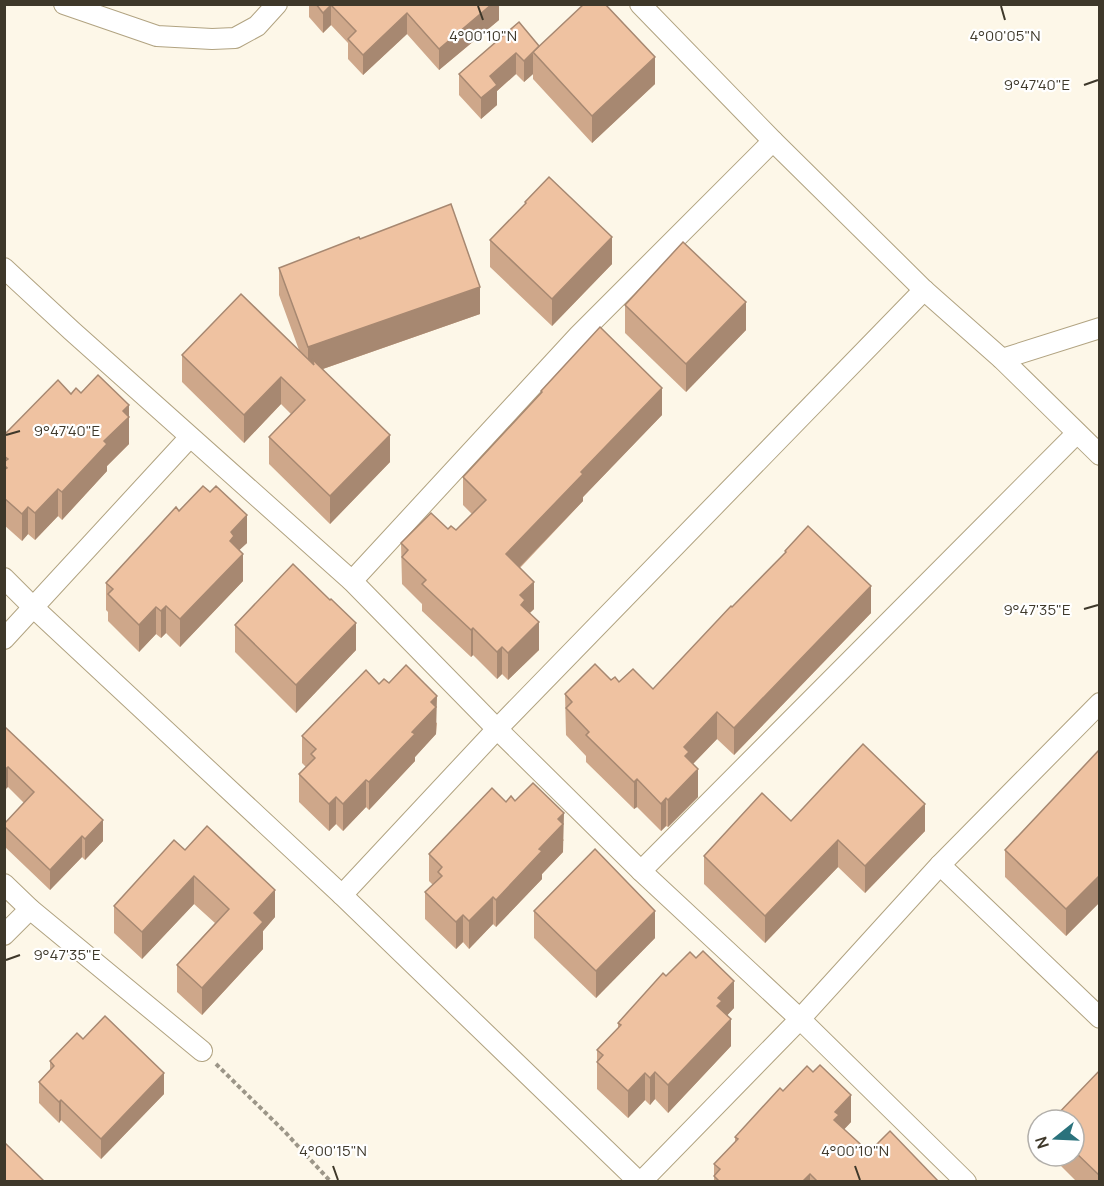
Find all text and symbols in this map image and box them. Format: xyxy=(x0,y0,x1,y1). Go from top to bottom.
text: 4°00'10"N xyxy=(449,25,517,46)
text: 4°00'05"N xyxy=(969,25,1041,46)
text: 9°47'40"E xyxy=(1004,74,1070,95)
text: 9°47'40"E xyxy=(34,420,100,441)
text: 9°47'35"E xyxy=(1003,599,1071,620)
text: 9°47'35"E xyxy=(33,944,101,965)
north arrow xyxy=(1026,1108,1086,1168)
text: N xyxy=(1029,1134,1054,1152)
text: 4°00'15"N xyxy=(299,1140,367,1161)
text: 4°00'10"N xyxy=(821,1140,889,1161)

